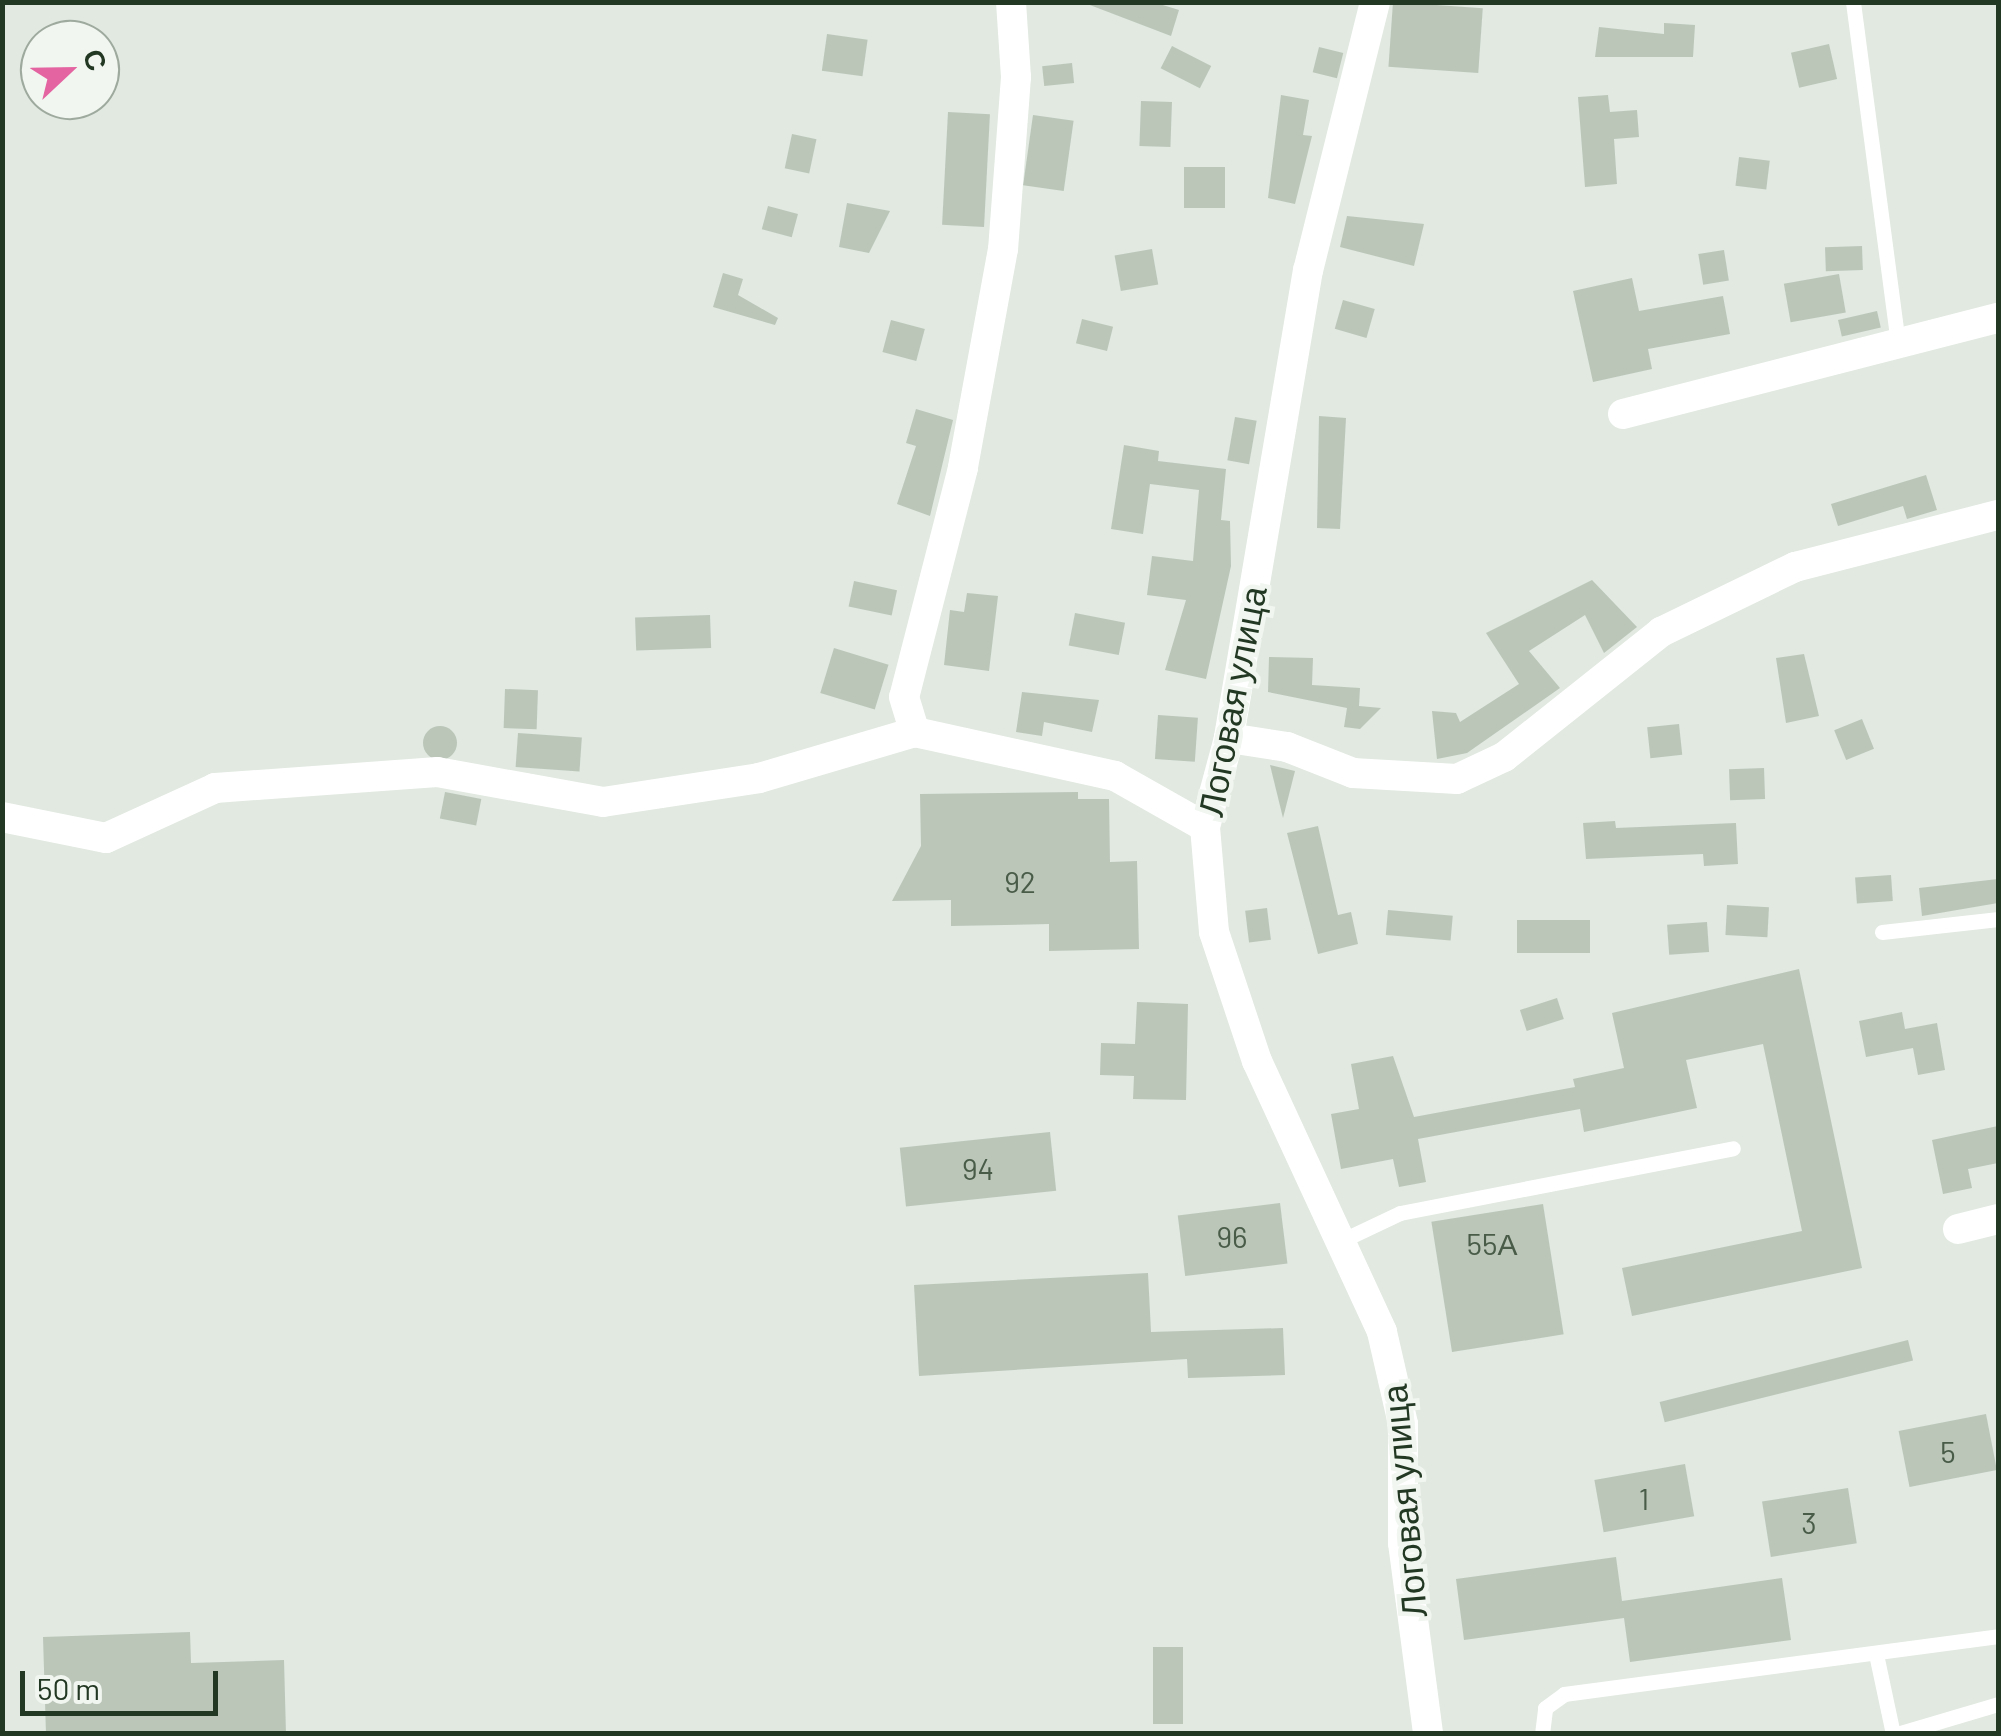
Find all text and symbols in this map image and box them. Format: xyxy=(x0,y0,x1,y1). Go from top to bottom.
north arrow xyxy=(20,20,120,120)
text: С xyxy=(76,44,116,75)
street label: Логовая улица xyxy=(1188,582,1274,820)
house number: 92 xyxy=(1004,863,1036,899)
house number: 94 xyxy=(962,1150,994,1186)
house number: 96 xyxy=(1216,1218,1248,1254)
house number: 55А xyxy=(1467,1225,1517,1261)
street label: Логовая улица xyxy=(1372,1383,1434,1619)
house number: 5 xyxy=(1940,1433,1956,1469)
house number: 1 xyxy=(1639,1480,1649,1516)
house number: 3 xyxy=(1801,1504,1817,1540)
scale bar xyxy=(25,1651,222,1713)
text: 50 m xyxy=(37,1670,100,1706)

